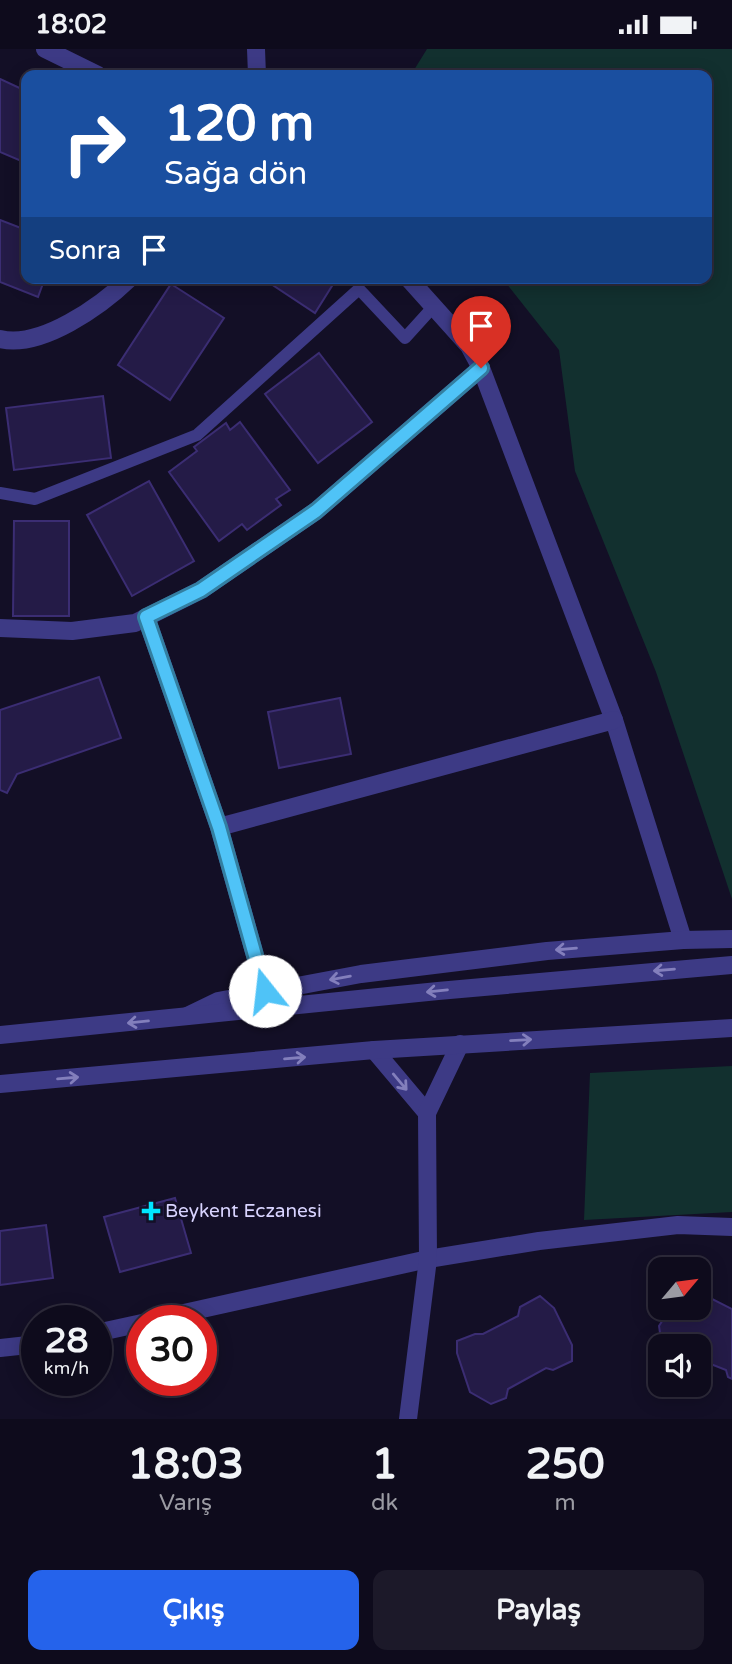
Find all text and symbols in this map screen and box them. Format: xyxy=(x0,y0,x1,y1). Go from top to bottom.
text: 18:02 xyxy=(35,9,107,40)
text: 120 m xyxy=(164,95,314,154)
icon: right xyxy=(49,98,140,189)
text: Sağa dön xyxy=(164,155,307,193)
icon: arrive xyxy=(135,231,173,269)
text: Sonra xyxy=(49,235,121,266)
pin xyxy=(451,296,511,368)
icon: arrive xyxy=(462,307,500,345)
one-way arrow xyxy=(555,943,578,956)
position arrow xyxy=(228,954,302,1028)
one-way arrow xyxy=(653,964,676,977)
one-way arrow xyxy=(330,972,352,985)
one-way arrow xyxy=(427,985,449,998)
one-way arrow xyxy=(127,1016,150,1029)
one-way arrow xyxy=(510,1034,533,1047)
one-way arrow xyxy=(283,1051,305,1064)
one-way arrow xyxy=(56,1071,79,1084)
one-way arrow xyxy=(392,1073,408,1091)
place label: Beykent Eczanesi xyxy=(165,1200,322,1222)
marker: Beykent Eczanesi xyxy=(143,1203,159,1219)
north arrow xyxy=(648,1257,710,1319)
map controls xyxy=(648,1257,711,1397)
speed limit sign: 30 xyxy=(126,1305,217,1396)
text: 28 xyxy=(45,1320,88,1362)
button: sound xyxy=(648,1334,711,1397)
text: km/h xyxy=(44,1357,89,1379)
text: 18:03 xyxy=(127,1439,244,1490)
text: 1 xyxy=(371,1439,398,1490)
text: 250 xyxy=(525,1439,605,1490)
text: Varış xyxy=(159,1489,212,1517)
text: dk xyxy=(371,1489,398,1517)
text: m xyxy=(554,1489,576,1517)
button: Çıkış xyxy=(28,1570,359,1650)
button: Paylaş xyxy=(373,1570,704,1650)

